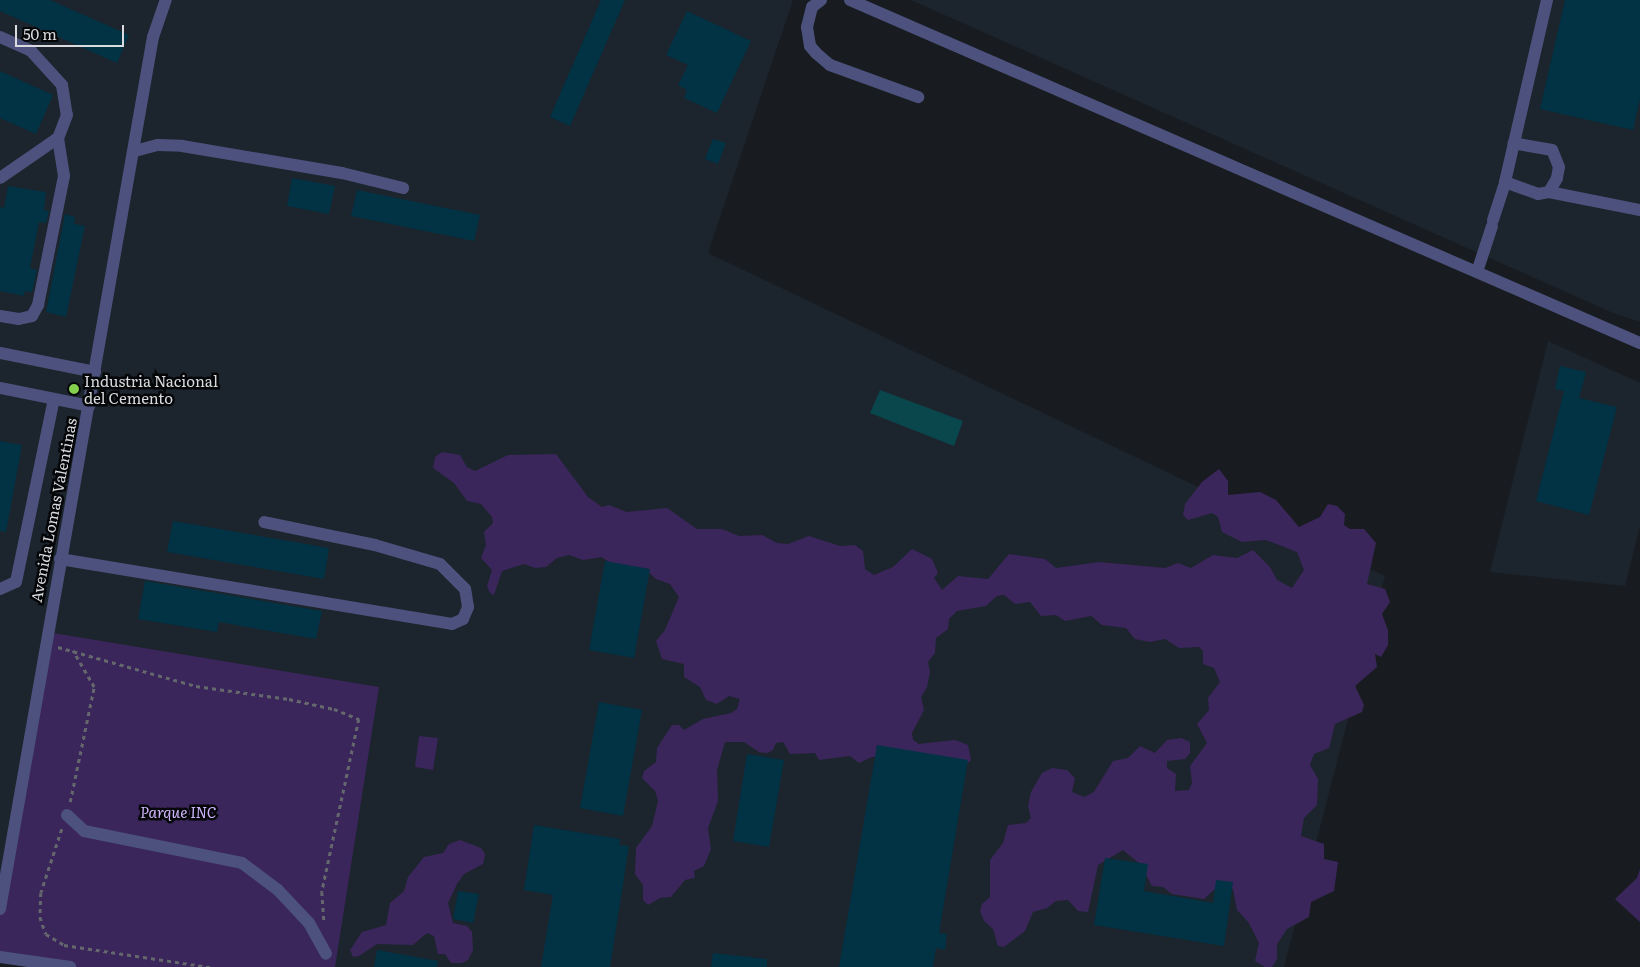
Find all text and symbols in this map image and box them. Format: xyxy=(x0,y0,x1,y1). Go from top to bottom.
scale bar xyxy=(18,15,126,47)
text: 50 m xyxy=(23,22,57,45)
place label: Industria Nacional del Cemento xyxy=(84,371,218,406)
marker: Industria Nacional del Cemento xyxy=(68,383,80,395)
street label: Avenida Lomas Valentinas xyxy=(26,416,80,604)
park label: Parque INC xyxy=(140,803,216,821)

